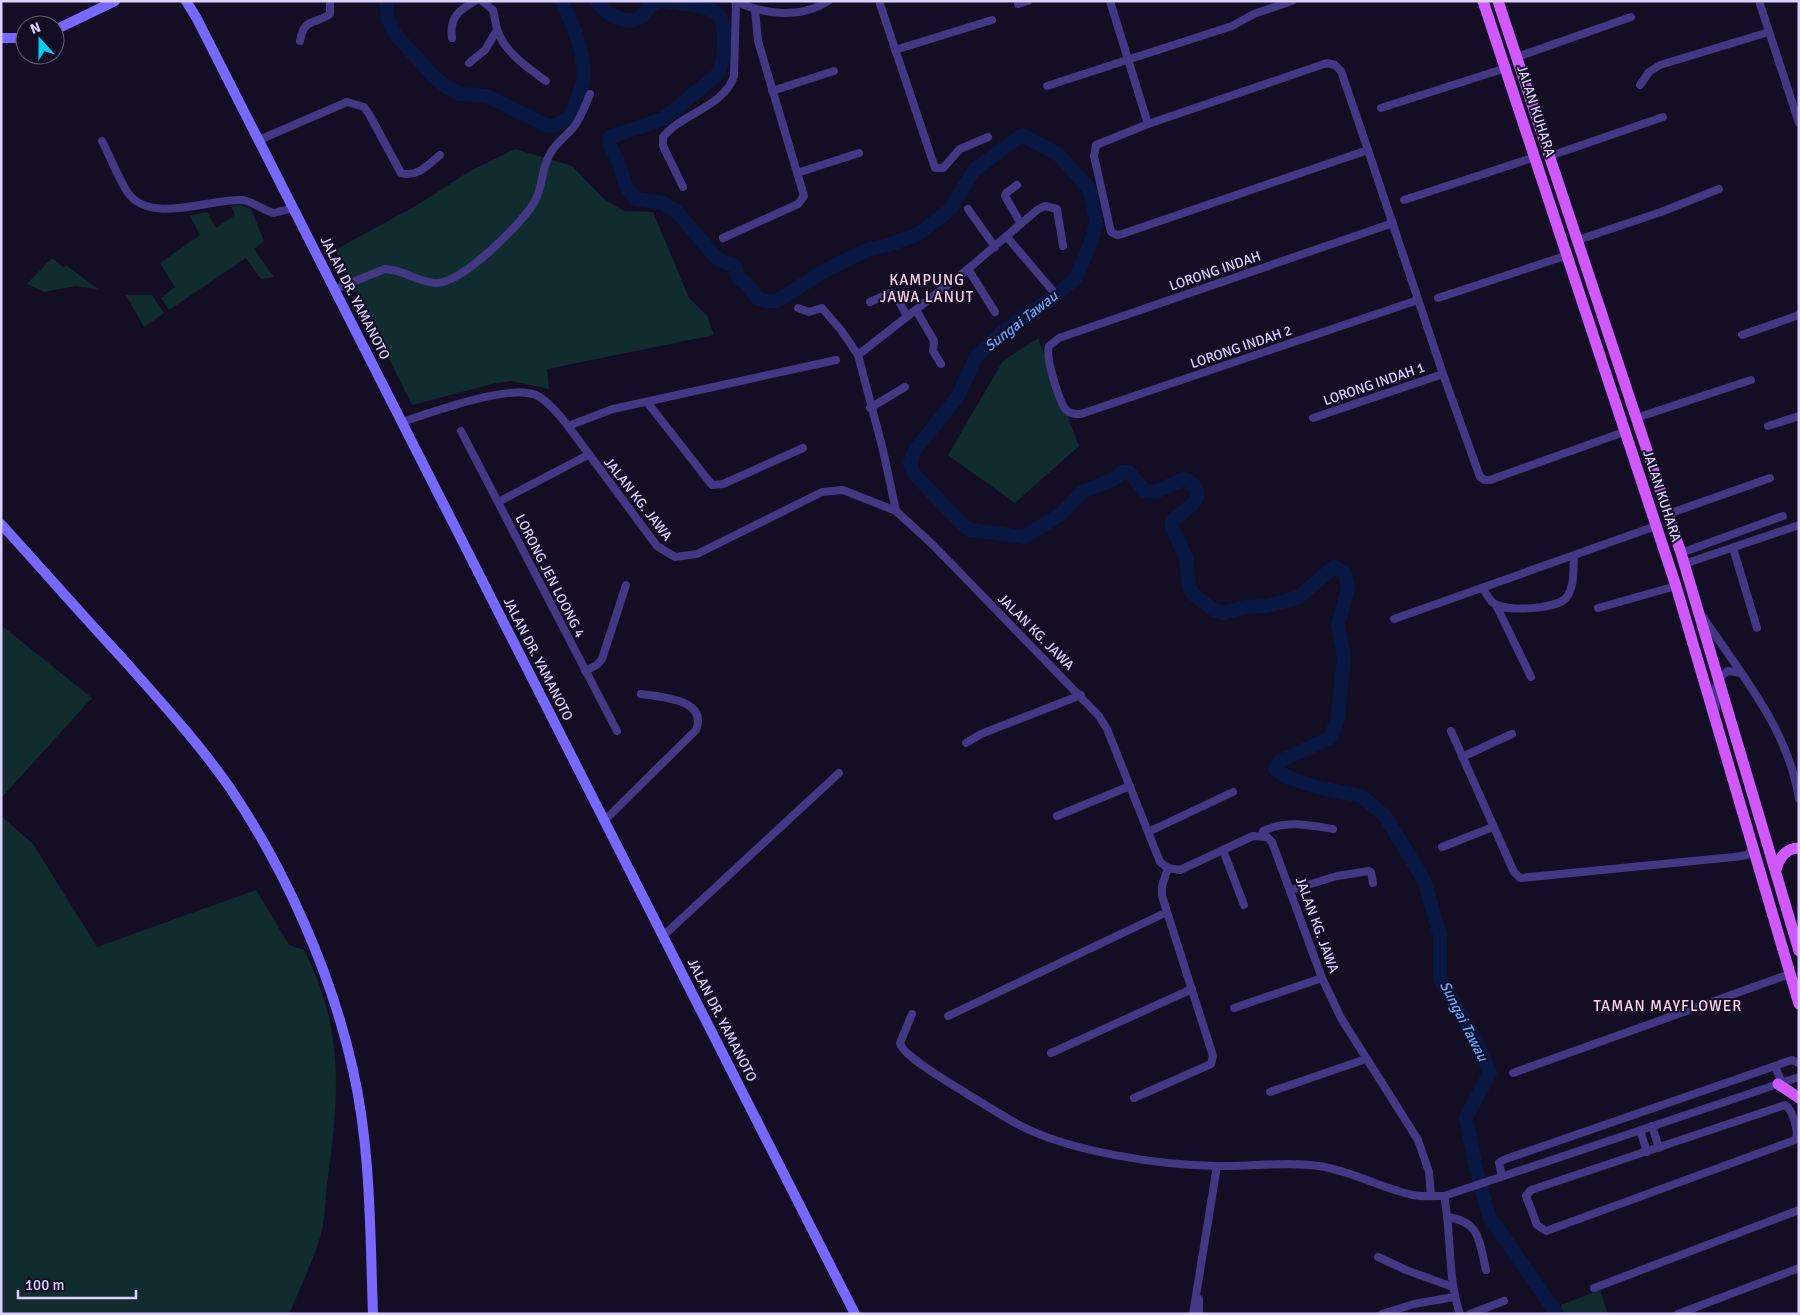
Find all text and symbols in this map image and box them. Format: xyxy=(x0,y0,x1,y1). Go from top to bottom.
north arrow xyxy=(15,15,65,65)
text: N xyxy=(28,19,43,38)
street label: JALAN KUHARA xyxy=(1513,63,1559,159)
street label: JALAN DR. YAMANOTO xyxy=(317,234,393,362)
street label: LORONG INDAH xyxy=(1167,247,1263,295)
district label: KAMPUNG JAWA LANUT xyxy=(880,271,974,306)
water label: Sungai Tawau xyxy=(981,286,1062,355)
street label: LORONG INDAH 2 xyxy=(1188,322,1294,372)
street label: LORONG INDAH 1 xyxy=(1321,359,1427,409)
street label: JALAN KUHARA xyxy=(1639,448,1685,544)
street label: JALAN KG. JAWA xyxy=(600,454,676,544)
street label: LORONG JEN LOONG 4 xyxy=(511,511,589,641)
street label: JALAN KG. JAWA xyxy=(994,590,1078,674)
street label: JALAN DR. YAMANOTO xyxy=(500,595,576,723)
street label: JALAN KG. JAWA xyxy=(1292,875,1342,976)
street label: JALAN DR. YAMANOTO xyxy=(684,956,760,1084)
water label: Sungai Tawau xyxy=(1436,978,1492,1065)
district label: TAMAN MAYFLOWER xyxy=(1594,997,1742,1015)
scale bar xyxy=(18,1268,135,1300)
text: 100 m xyxy=(25,1276,65,1294)

